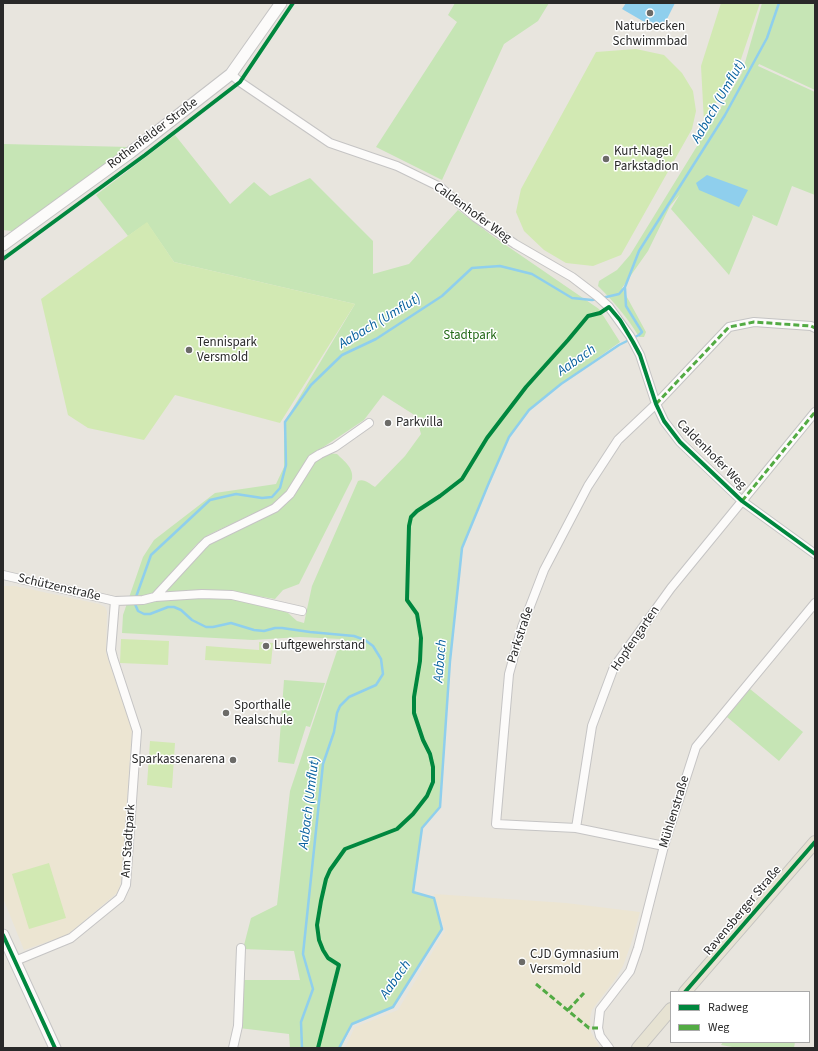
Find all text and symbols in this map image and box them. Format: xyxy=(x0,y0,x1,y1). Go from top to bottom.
marker: Naturbecken Schwimmbad xyxy=(645,8,655,18)
place label: Naturbecken Schwimmbad xyxy=(613,19,687,50)
water label: Aabach (Umflut) xyxy=(688,57,750,147)
street label: Rothenfelder Straße xyxy=(105,95,201,173)
place label: Kurt-Nagel Parkstadion xyxy=(614,144,679,175)
marker: Kurt-Nagel Parkstadion xyxy=(601,154,611,164)
street label: Caldenhofer Weg xyxy=(430,180,514,246)
water label: Aabach (Umflut) xyxy=(336,291,424,353)
park label: Stadtpark xyxy=(443,328,497,344)
place label: Tennispark Versmold xyxy=(197,335,257,366)
water label: Aabach xyxy=(555,342,599,380)
marker: Tennispark Versmold xyxy=(184,345,194,355)
place label: Parkvilla xyxy=(396,415,443,431)
street label: Caldenhofer Weg xyxy=(673,417,749,493)
marker: Parkvilla xyxy=(383,418,393,428)
street label: Schützenstraße xyxy=(16,571,102,605)
street label: Hopfengarten xyxy=(609,604,663,674)
street label: Parkstraße xyxy=(505,605,537,665)
place label: Luftgewehrstand xyxy=(274,638,365,654)
water label: Aabach xyxy=(431,639,451,683)
marker: Luftgewehrstand xyxy=(261,641,271,651)
place label: Sporthalle Realschule xyxy=(234,698,293,729)
marker: Sporthalle Realschule xyxy=(221,708,231,718)
place label: Sparkassenarena xyxy=(132,752,225,768)
marker: Sparkassenarena xyxy=(228,755,238,765)
water label: Aabach (Umflut) xyxy=(296,756,324,850)
street label: Mühlenstraße xyxy=(657,774,693,850)
street label: Am Stadtpark xyxy=(119,804,139,878)
street label: Ravensberger Straße xyxy=(701,863,785,959)
place label: CJD Gymnasium Versmold xyxy=(530,947,619,978)
marker: CJD Gymnasium Versmold xyxy=(517,957,527,967)
water label: Aabach xyxy=(377,958,415,1002)
legend xyxy=(670,991,810,1043)
text: Radweg xyxy=(708,999,748,1016)
text: Weg xyxy=(708,1019,729,1036)

